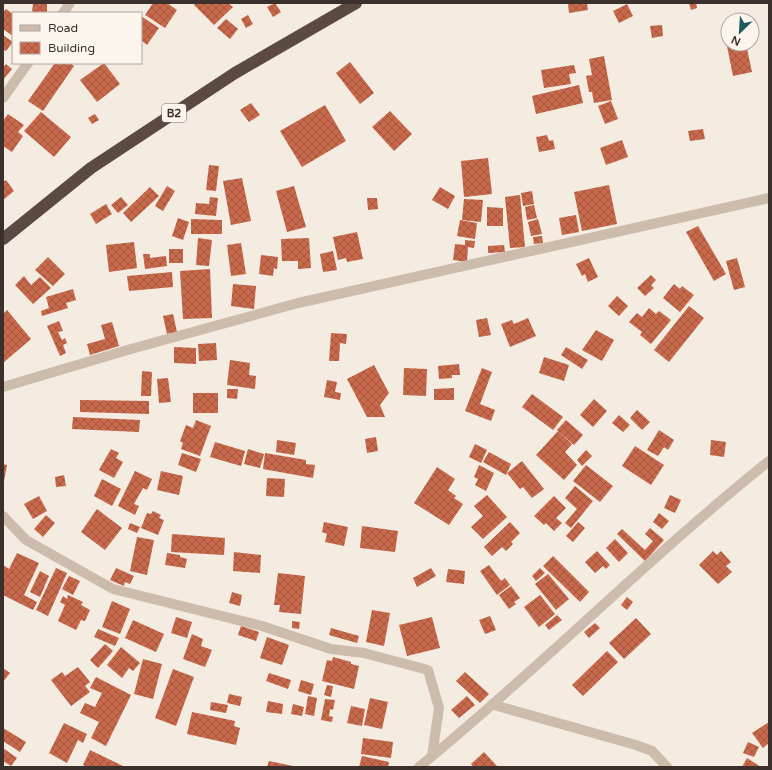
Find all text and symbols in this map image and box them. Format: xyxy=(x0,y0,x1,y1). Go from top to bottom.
legend xyxy=(12,12,142,64)
north arrow xyxy=(720,12,760,52)
text: Road xyxy=(48,21,78,35)
text: N xyxy=(729,33,743,48)
text: Building xyxy=(48,41,95,55)
road number: B2 xyxy=(162,104,186,122)

